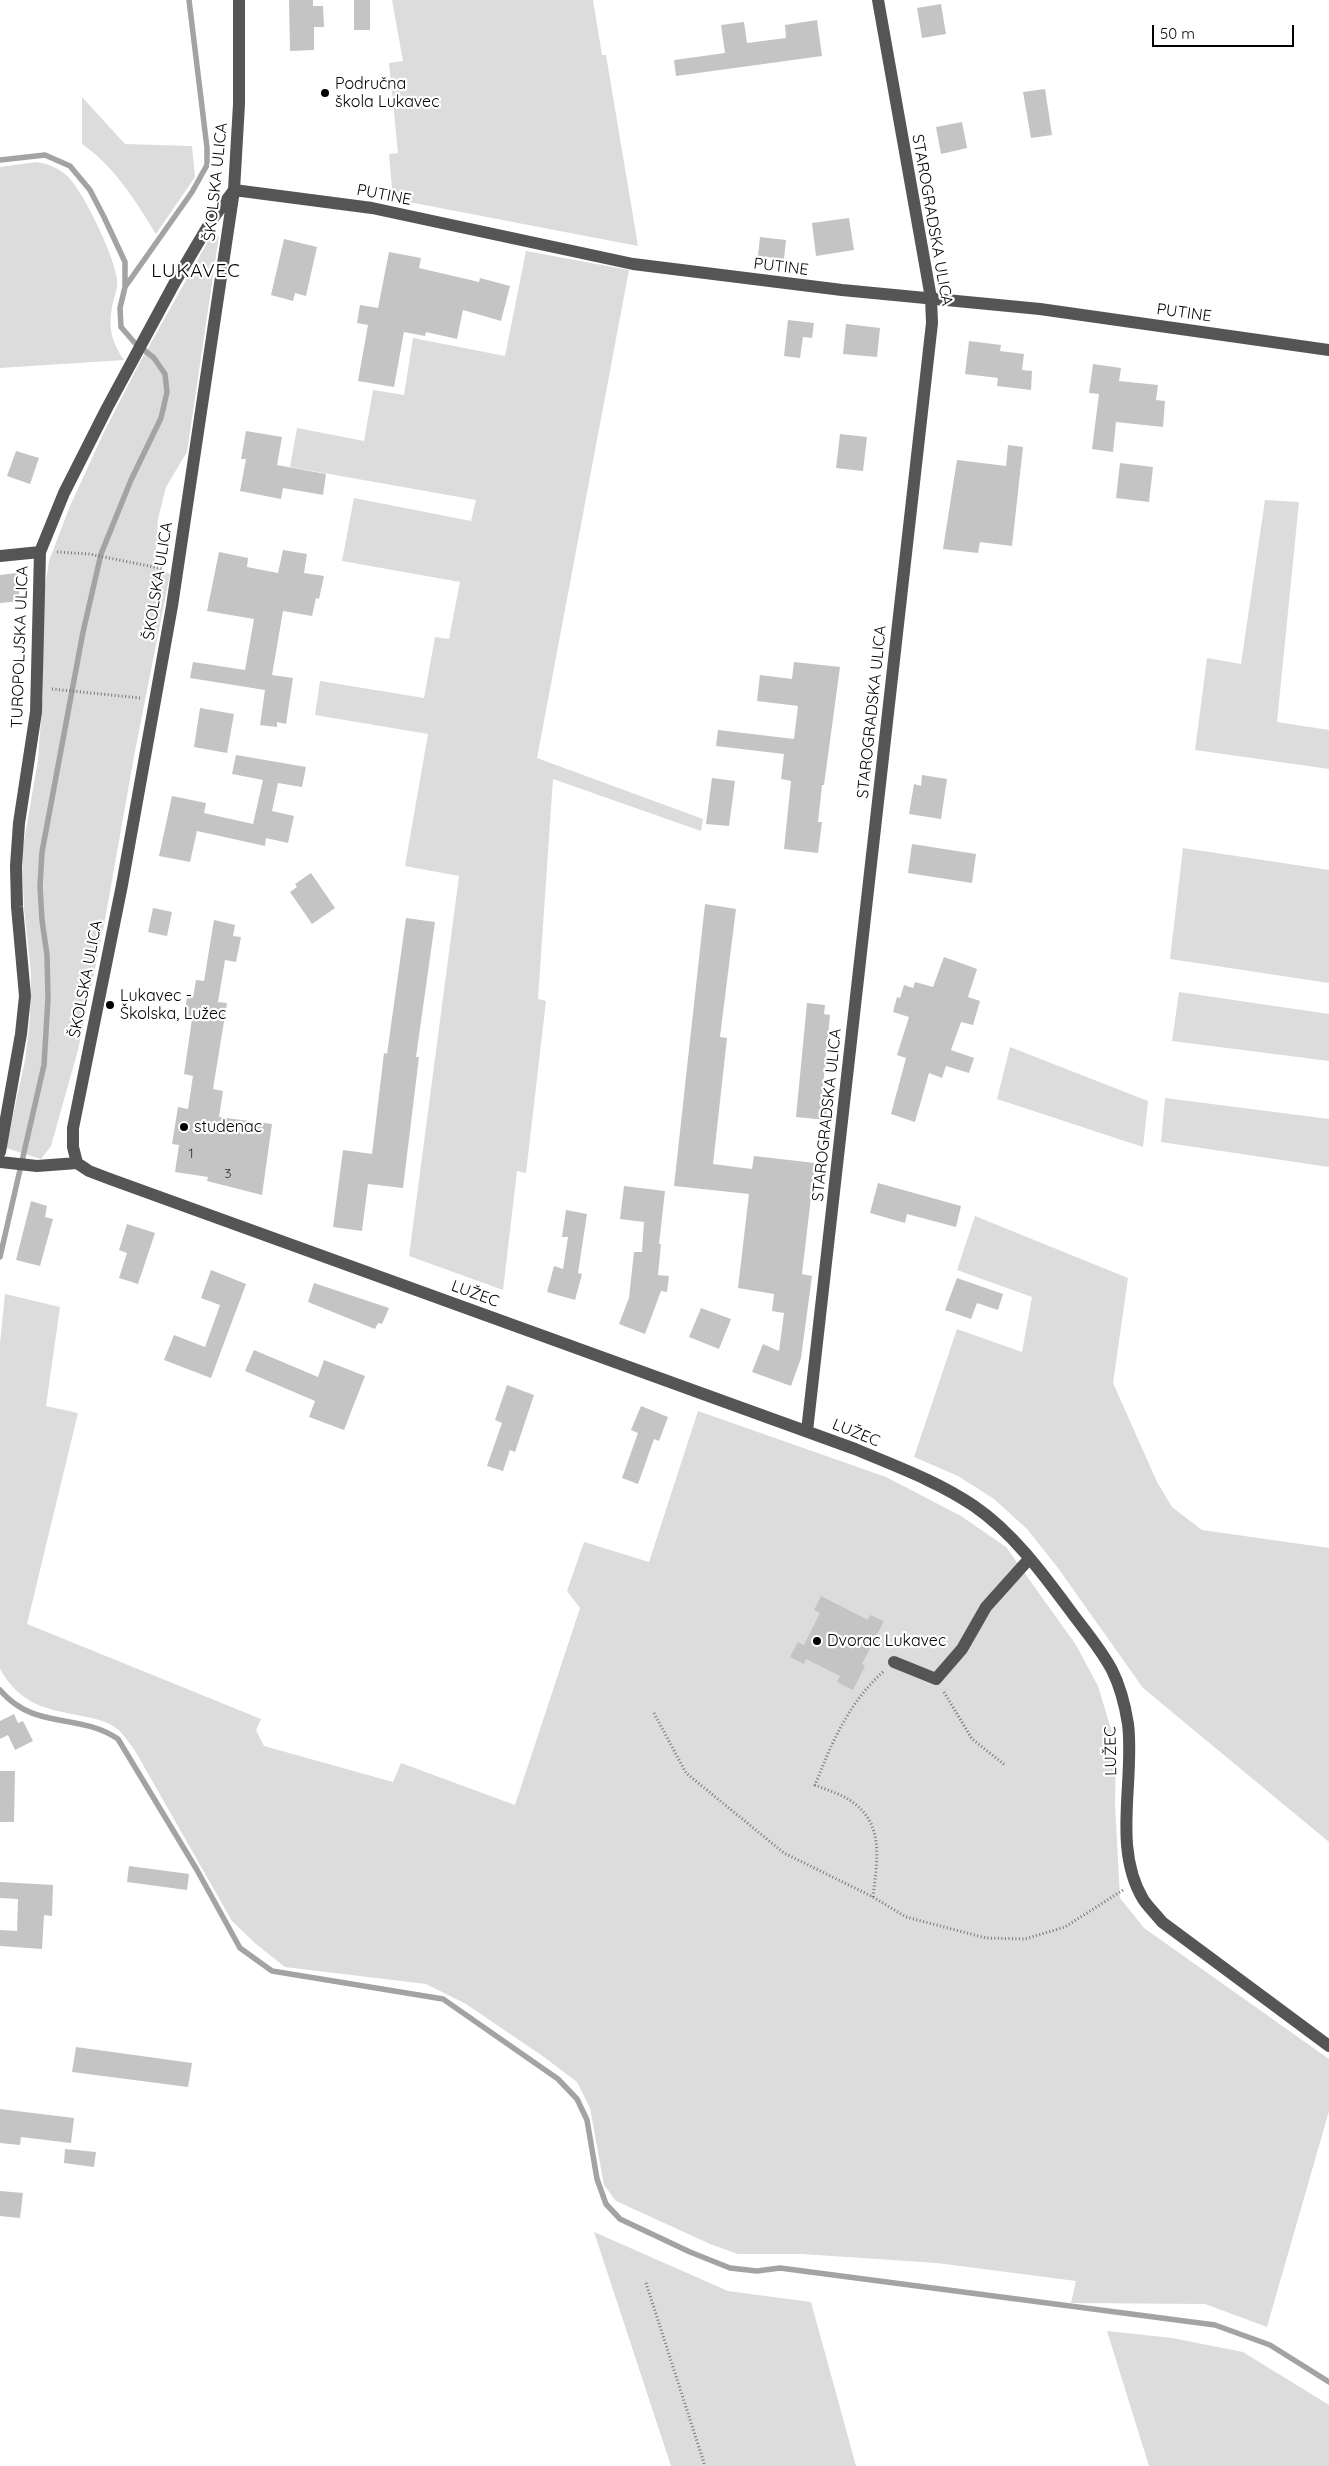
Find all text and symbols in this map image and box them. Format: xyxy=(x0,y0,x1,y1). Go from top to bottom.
scale bar xyxy=(1154,15,1296,47)
text: 50 m xyxy=(1160,24,1195,43)
place label: Područna škola Lukavec xyxy=(335,74,439,112)
marker: Područna škola Lukavec xyxy=(319,87,331,99)
street label: ŠKOLSKA ULICA xyxy=(200,122,232,242)
street label: STAROGRADSKA ULICA xyxy=(907,133,957,307)
street label: PUTINE xyxy=(355,180,413,210)
street label: PUTINE xyxy=(752,254,810,280)
district label: LUKAVEC xyxy=(150,260,242,282)
street label: PUTINE xyxy=(1155,300,1213,326)
street label: ŠKOLSKA ULICA xyxy=(139,521,177,641)
street label: TUROPOLJSKA ULICA xyxy=(8,565,32,729)
street label: STAROGRADSKA ULICA xyxy=(853,624,891,800)
street label: ŠKOLSKA ULICA xyxy=(65,919,107,1039)
place label: Lukavec - Školska, Lužec xyxy=(120,986,226,1024)
marker: Lukavec - Školska, Lužec xyxy=(104,999,116,1011)
street label: STAROGRADSKA ULICA xyxy=(808,1027,846,1203)
place label: studenac xyxy=(194,1117,262,1137)
marker: studenac xyxy=(178,1121,190,1133)
house number: 1 xyxy=(188,1146,194,1162)
house number: 3 xyxy=(224,1166,232,1182)
street label: LUŽEC xyxy=(448,1277,502,1311)
street label: LUŽEC xyxy=(829,1415,883,1451)
place label: Dvorac Lukavec xyxy=(827,1631,946,1651)
marker: Dvorac Lukavec xyxy=(811,1635,823,1647)
street label: LUŽEC xyxy=(1101,1726,1121,1776)

